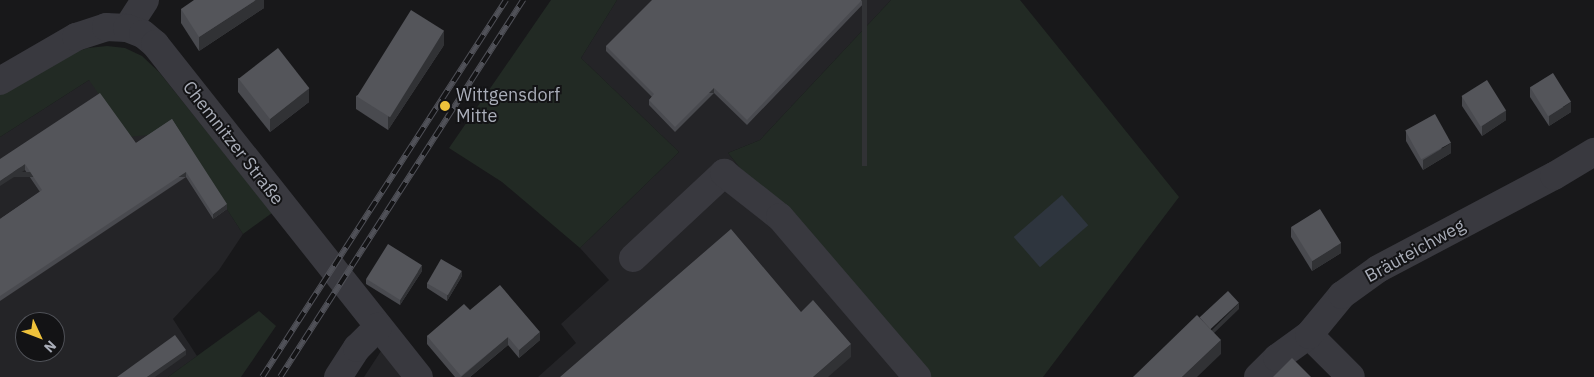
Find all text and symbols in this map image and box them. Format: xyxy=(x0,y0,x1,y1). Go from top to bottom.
street label: Chemnitzer Straße xyxy=(178,77,288,209)
place label: Wittgensdorf Mitte xyxy=(456,85,560,128)
marker: Wittgensdorf Mitte xyxy=(438,99,452,113)
street label: Bräuteichweg xyxy=(1361,215,1469,287)
north arrow xyxy=(15,312,65,362)
text: N xyxy=(40,337,60,356)

